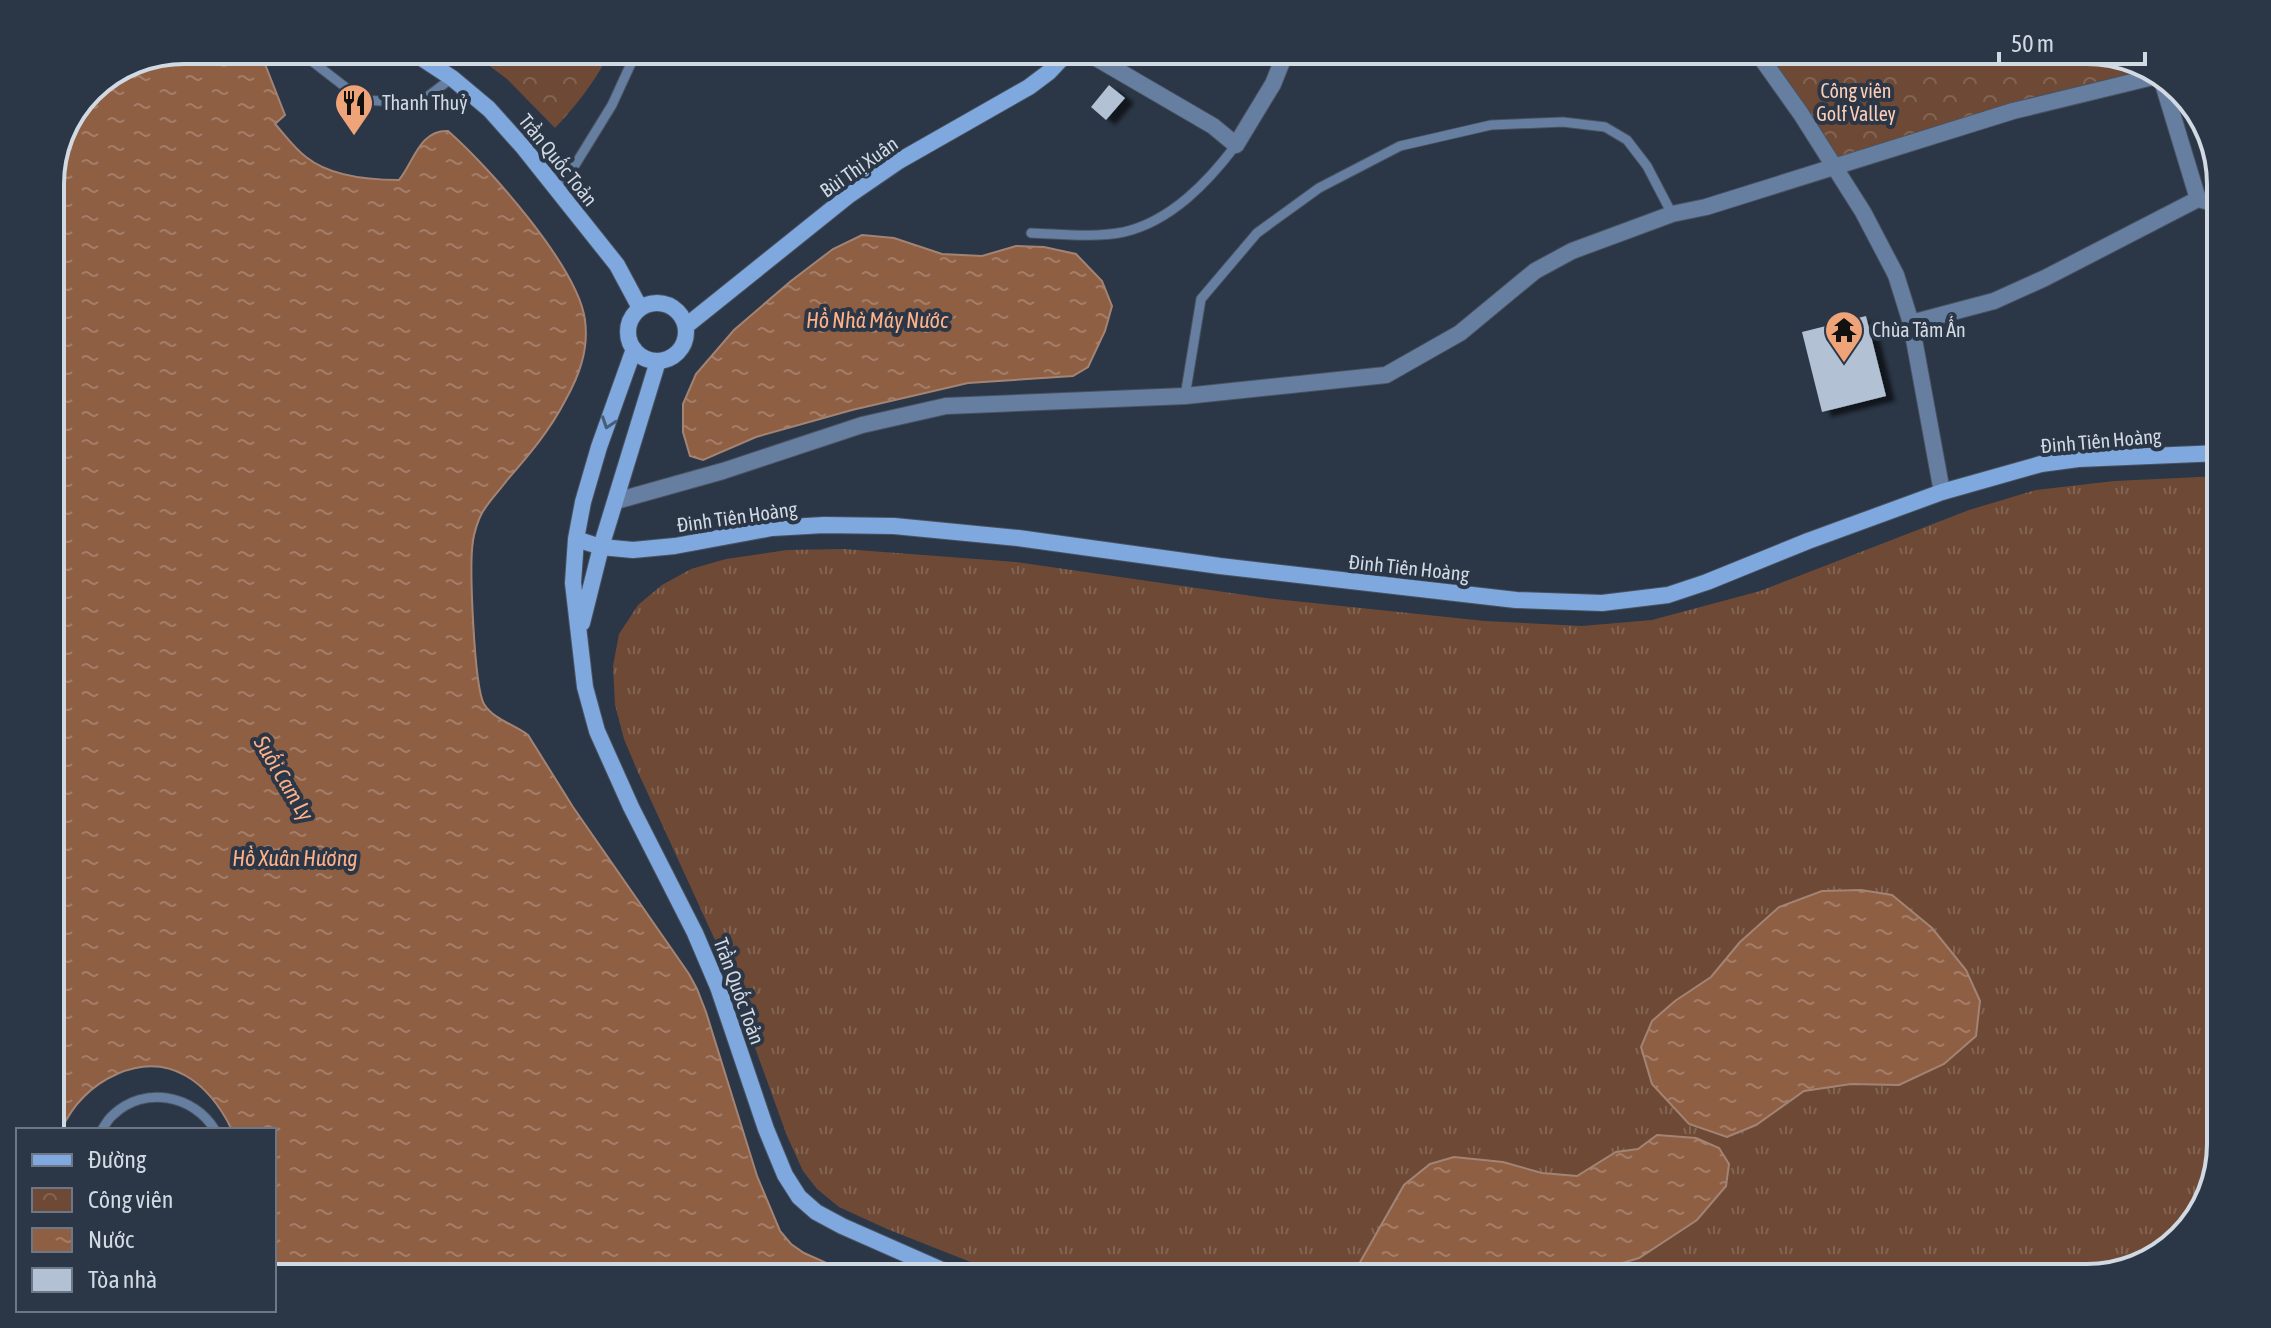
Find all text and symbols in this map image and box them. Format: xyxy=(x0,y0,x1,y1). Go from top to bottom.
scale bar xyxy=(1999,16,2145,66)
text: 50 m xyxy=(2011,30,2054,57)
park label: Công viên Golf Valley xyxy=(1816,79,1896,125)
restaurant icon: Thanh Thuỷ xyxy=(333,82,375,137)
place label: Thanh Thuỷ xyxy=(382,91,468,114)
street label: Trần Quốc Toản xyxy=(514,109,602,210)
street label: Bùi Thị Xuân xyxy=(815,131,902,202)
water label: Hồ Nhà Máy Nước xyxy=(806,307,949,333)
temple icon: Chùa Tâm Ấn xyxy=(1823,309,1865,364)
place label: Chùa Tâm Ấn xyxy=(1872,316,1966,341)
one-way arrow xyxy=(601,415,617,429)
street label: Đinh Tiên Hoàng xyxy=(2040,424,2163,457)
street label: Đinh Tiên Hoàng xyxy=(675,497,799,536)
street label: Đinh Tiên Hoàng xyxy=(1348,550,1471,585)
water label: Suối Cam Ly xyxy=(248,730,320,826)
water label: Hồ Xuân Hương xyxy=(232,845,358,871)
street label: Trần Quốc Toản xyxy=(710,934,769,1047)
legend xyxy=(16,1128,276,1312)
text: Đường xyxy=(88,1146,147,1173)
text: Công viên xyxy=(88,1186,173,1213)
text: Nước xyxy=(88,1226,134,1253)
text: Tòa nhà xyxy=(88,1266,157,1293)

